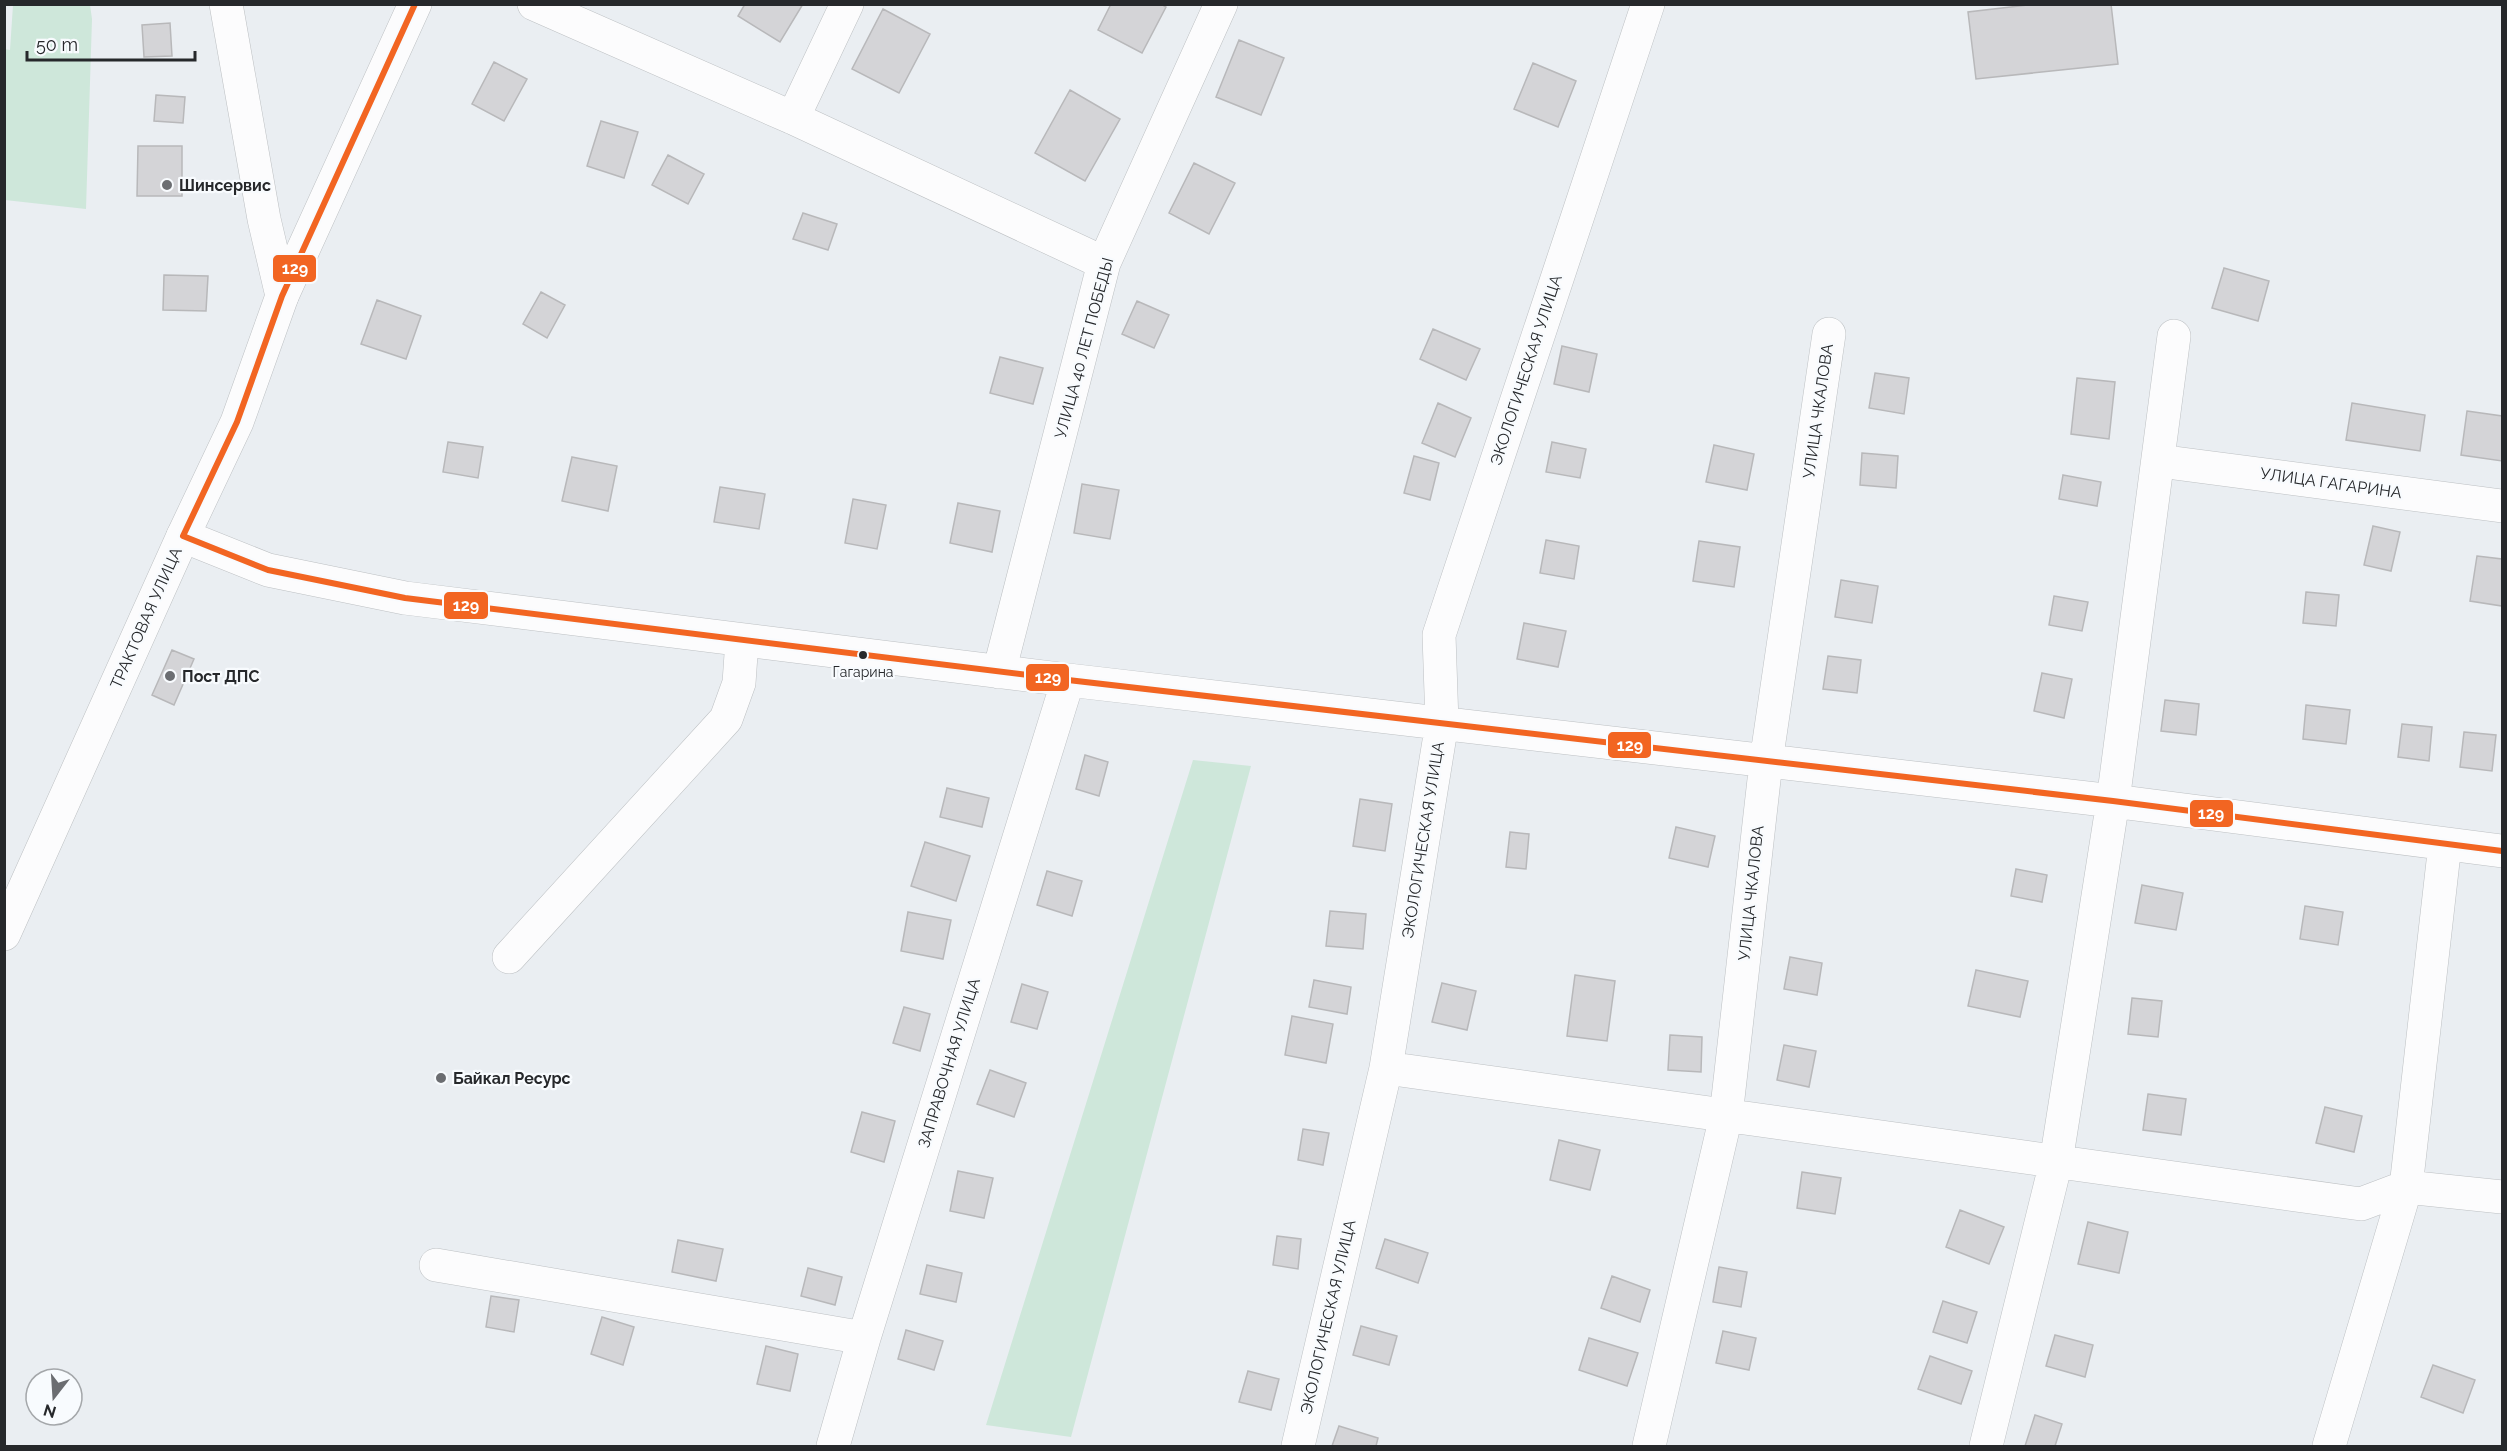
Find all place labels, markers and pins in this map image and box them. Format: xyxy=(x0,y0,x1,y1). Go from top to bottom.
place label: Шинсервис xyxy=(179,176,271,195)
marker: Шинсервис xyxy=(160,178,174,192)
marker: Гагарина xyxy=(857,649,869,661)
place label: Гагарина xyxy=(833,664,893,680)
place label: Пост ДПС xyxy=(182,667,259,686)
marker: Пост ДПС xyxy=(163,669,177,683)
place label: Байкал Ресурс xyxy=(453,1069,571,1088)
marker: Байкал Ресурс xyxy=(434,1071,448,1085)

